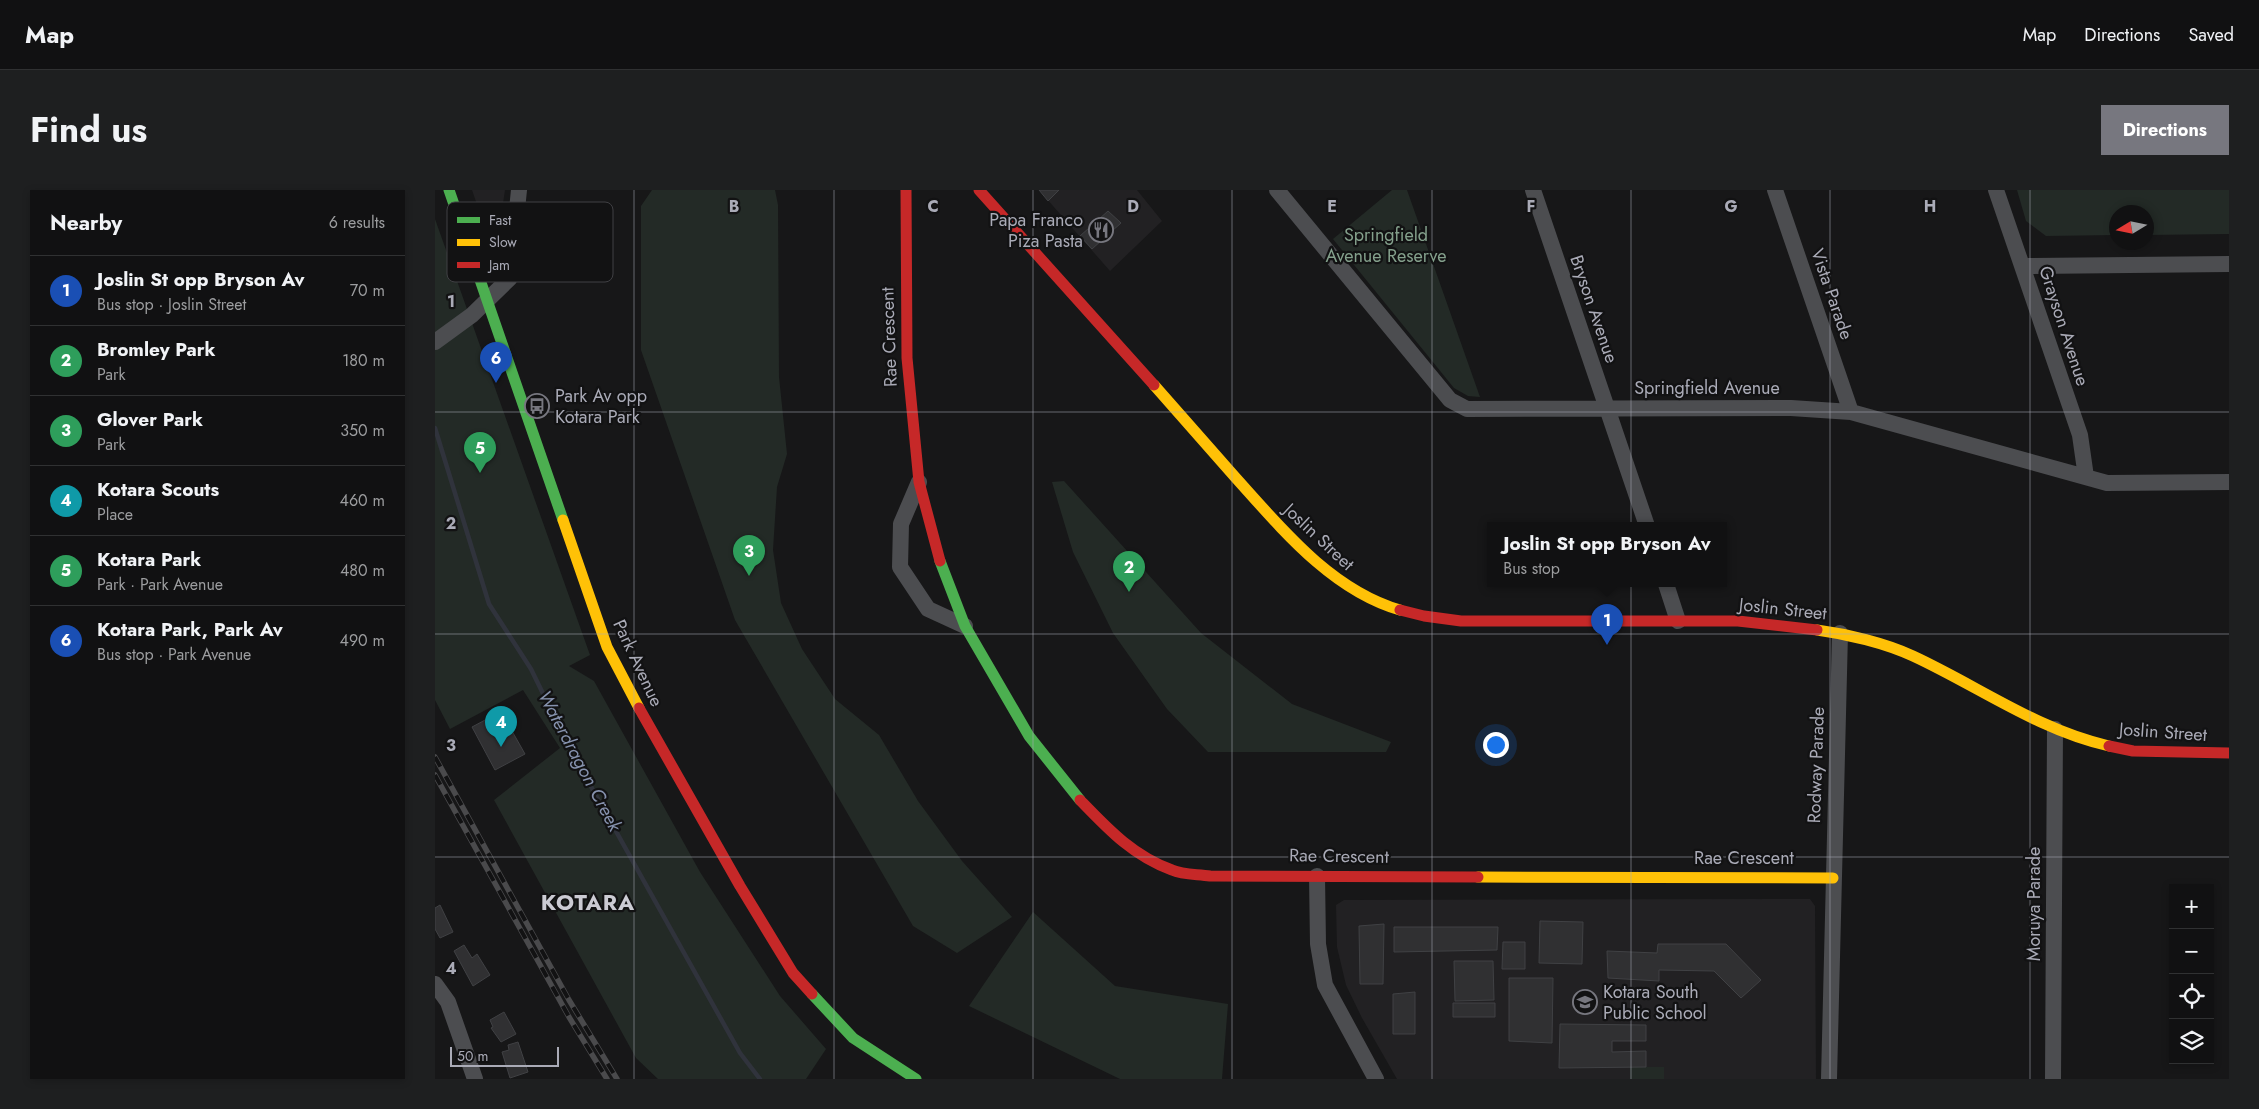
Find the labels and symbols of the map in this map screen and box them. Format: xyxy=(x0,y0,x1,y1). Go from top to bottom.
text: B xyxy=(729,195,739,218)
text: C xyxy=(927,195,939,218)
text: D xyxy=(1127,195,1139,218)
text: E xyxy=(1327,195,1337,218)
text: F xyxy=(1527,195,1535,218)
text: G xyxy=(1724,195,1738,218)
text: H xyxy=(1924,195,1936,218)
legend xyxy=(447,202,613,282)
north arrow xyxy=(2109,205,2154,250)
place label: Papa Franco Piza Pasta xyxy=(989,207,1083,254)
text: Fast xyxy=(489,210,512,230)
restaurant icon: Papa Franco Piza Pasta xyxy=(1088,217,1114,243)
park label: Springfield Avenue Reserve xyxy=(1326,222,1446,269)
text: Slow xyxy=(489,232,517,252)
street label: Vista Parade xyxy=(1804,245,1860,343)
street label: Bryson Avenue xyxy=(1563,251,1625,367)
text: Jam xyxy=(487,255,510,275)
street label: Grayson Avenue xyxy=(2032,263,2096,389)
street label: Rae Crescent xyxy=(874,286,904,387)
text: 1 xyxy=(447,290,455,313)
pin: 6 xyxy=(480,342,512,383)
street label: Springfield Avenue xyxy=(1634,375,1780,401)
place label: Park Av opp Kotara Park xyxy=(555,383,647,430)
bus stop icon: Park Av opp Kotara Park xyxy=(524,393,550,419)
pin: 5 xyxy=(464,432,496,473)
street label: Joslin Street xyxy=(1276,496,1361,577)
text: 2 xyxy=(446,512,456,535)
pin: 3 xyxy=(733,535,765,576)
pin: 2 xyxy=(1113,551,1145,592)
street label: Joslin Street xyxy=(1736,591,1829,627)
pin: 1 xyxy=(1591,604,1623,645)
street label: Park Avenue xyxy=(606,615,670,711)
water label: Waterdragon Creek xyxy=(531,686,629,837)
pin: 4 xyxy=(485,706,517,747)
street label: Rodway Parade xyxy=(1801,706,1831,824)
street label: Joslin Street xyxy=(2116,716,2208,748)
your location xyxy=(1483,732,1509,758)
text: 3 xyxy=(446,734,456,757)
street label: Rae Crescent xyxy=(1289,842,1390,870)
street label: Rae Crescent xyxy=(1694,845,1795,871)
street label: Moruya Parade xyxy=(2021,847,2047,961)
district label: KOTARA xyxy=(541,886,635,918)
text: 4 xyxy=(445,957,457,980)
place label: Kotara South Public School xyxy=(1603,979,1707,1026)
school or university icon: Kotara South Public School xyxy=(1572,989,1598,1015)
scale bar xyxy=(450,1044,559,1067)

